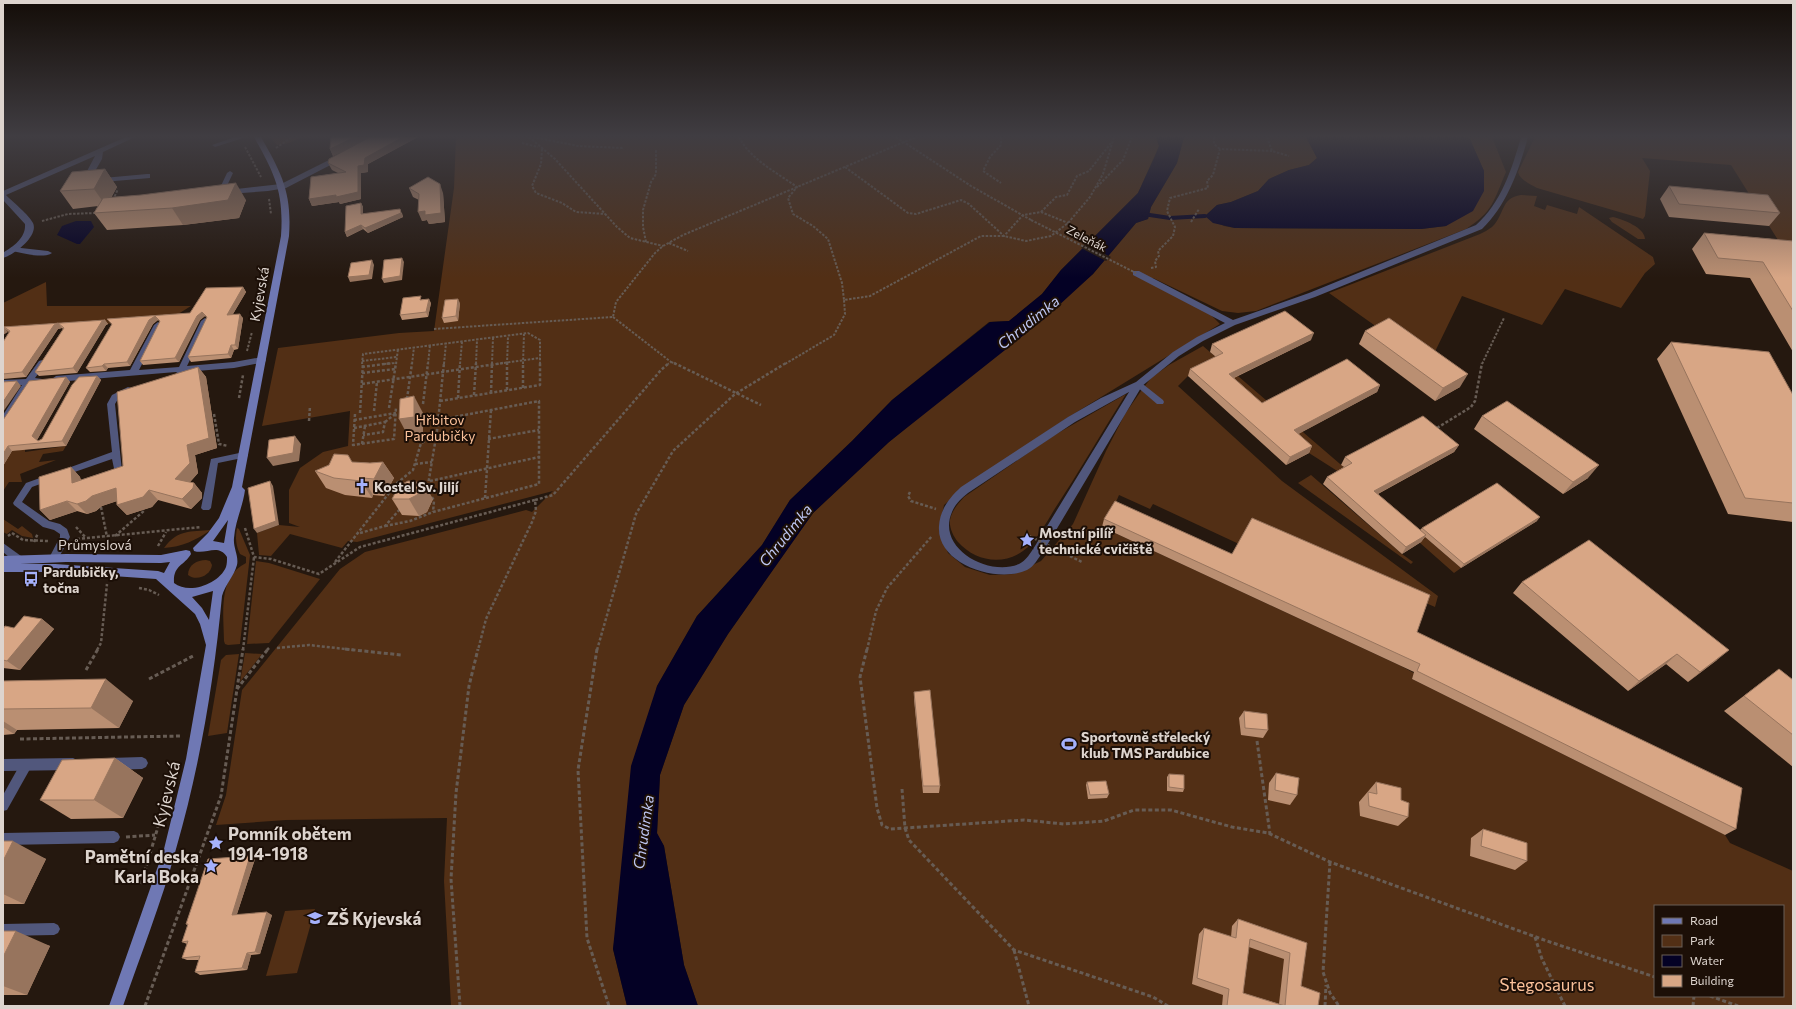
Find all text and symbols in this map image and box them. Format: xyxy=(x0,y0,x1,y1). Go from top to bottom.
street label: Zeleňák xyxy=(1064,222,1110,254)
street label: Kyjevská xyxy=(246,265,272,323)
water label: Chrudimka xyxy=(993,291,1063,353)
park label: Hřbitov Pardubičky xyxy=(405,411,476,444)
church icon: Kostel Sv. Jiljí xyxy=(353,477,371,495)
place label: Kostel Sv. Jiljí xyxy=(374,478,460,495)
water label: Chrudimka xyxy=(754,500,816,570)
place label: Mostní pilíř technické cvičiště xyxy=(1039,524,1152,557)
place icon: Mostní pilíř technické cvičiště xyxy=(1018,531,1036,549)
street label: Průmyslová xyxy=(58,536,132,553)
place label: Pardubičky, točna xyxy=(43,563,119,596)
bus stop icon: Pardubičky, točna xyxy=(22,570,40,588)
place label: Sportovně střelecký klub TMS Pardubice xyxy=(1081,728,1211,761)
sports icon: Sportovně střelecký klub TMS Pardubice xyxy=(1060,735,1078,753)
street label: Kyjevská xyxy=(148,759,184,829)
water label: Chrudimka xyxy=(629,794,657,870)
place label: Pomník obětem 1914-1918 xyxy=(228,823,352,864)
place icon: Pomník obětem 1914-1918 xyxy=(207,834,225,852)
place label: Pamětní deska Karla Boka xyxy=(85,846,199,887)
place icon: Pamětní deska Karla Boka xyxy=(202,857,220,875)
legend xyxy=(1654,905,1784,997)
place label: ZŠ Kyjevská xyxy=(327,908,422,929)
school or university icon: ZŠ Kyjevská xyxy=(306,909,324,927)
text: Road xyxy=(1690,913,1718,927)
text: Park xyxy=(1690,933,1716,947)
text: Water xyxy=(1690,953,1724,967)
text: Building xyxy=(1690,973,1734,987)
park label: Stegosaurus xyxy=(1500,974,1594,995)

